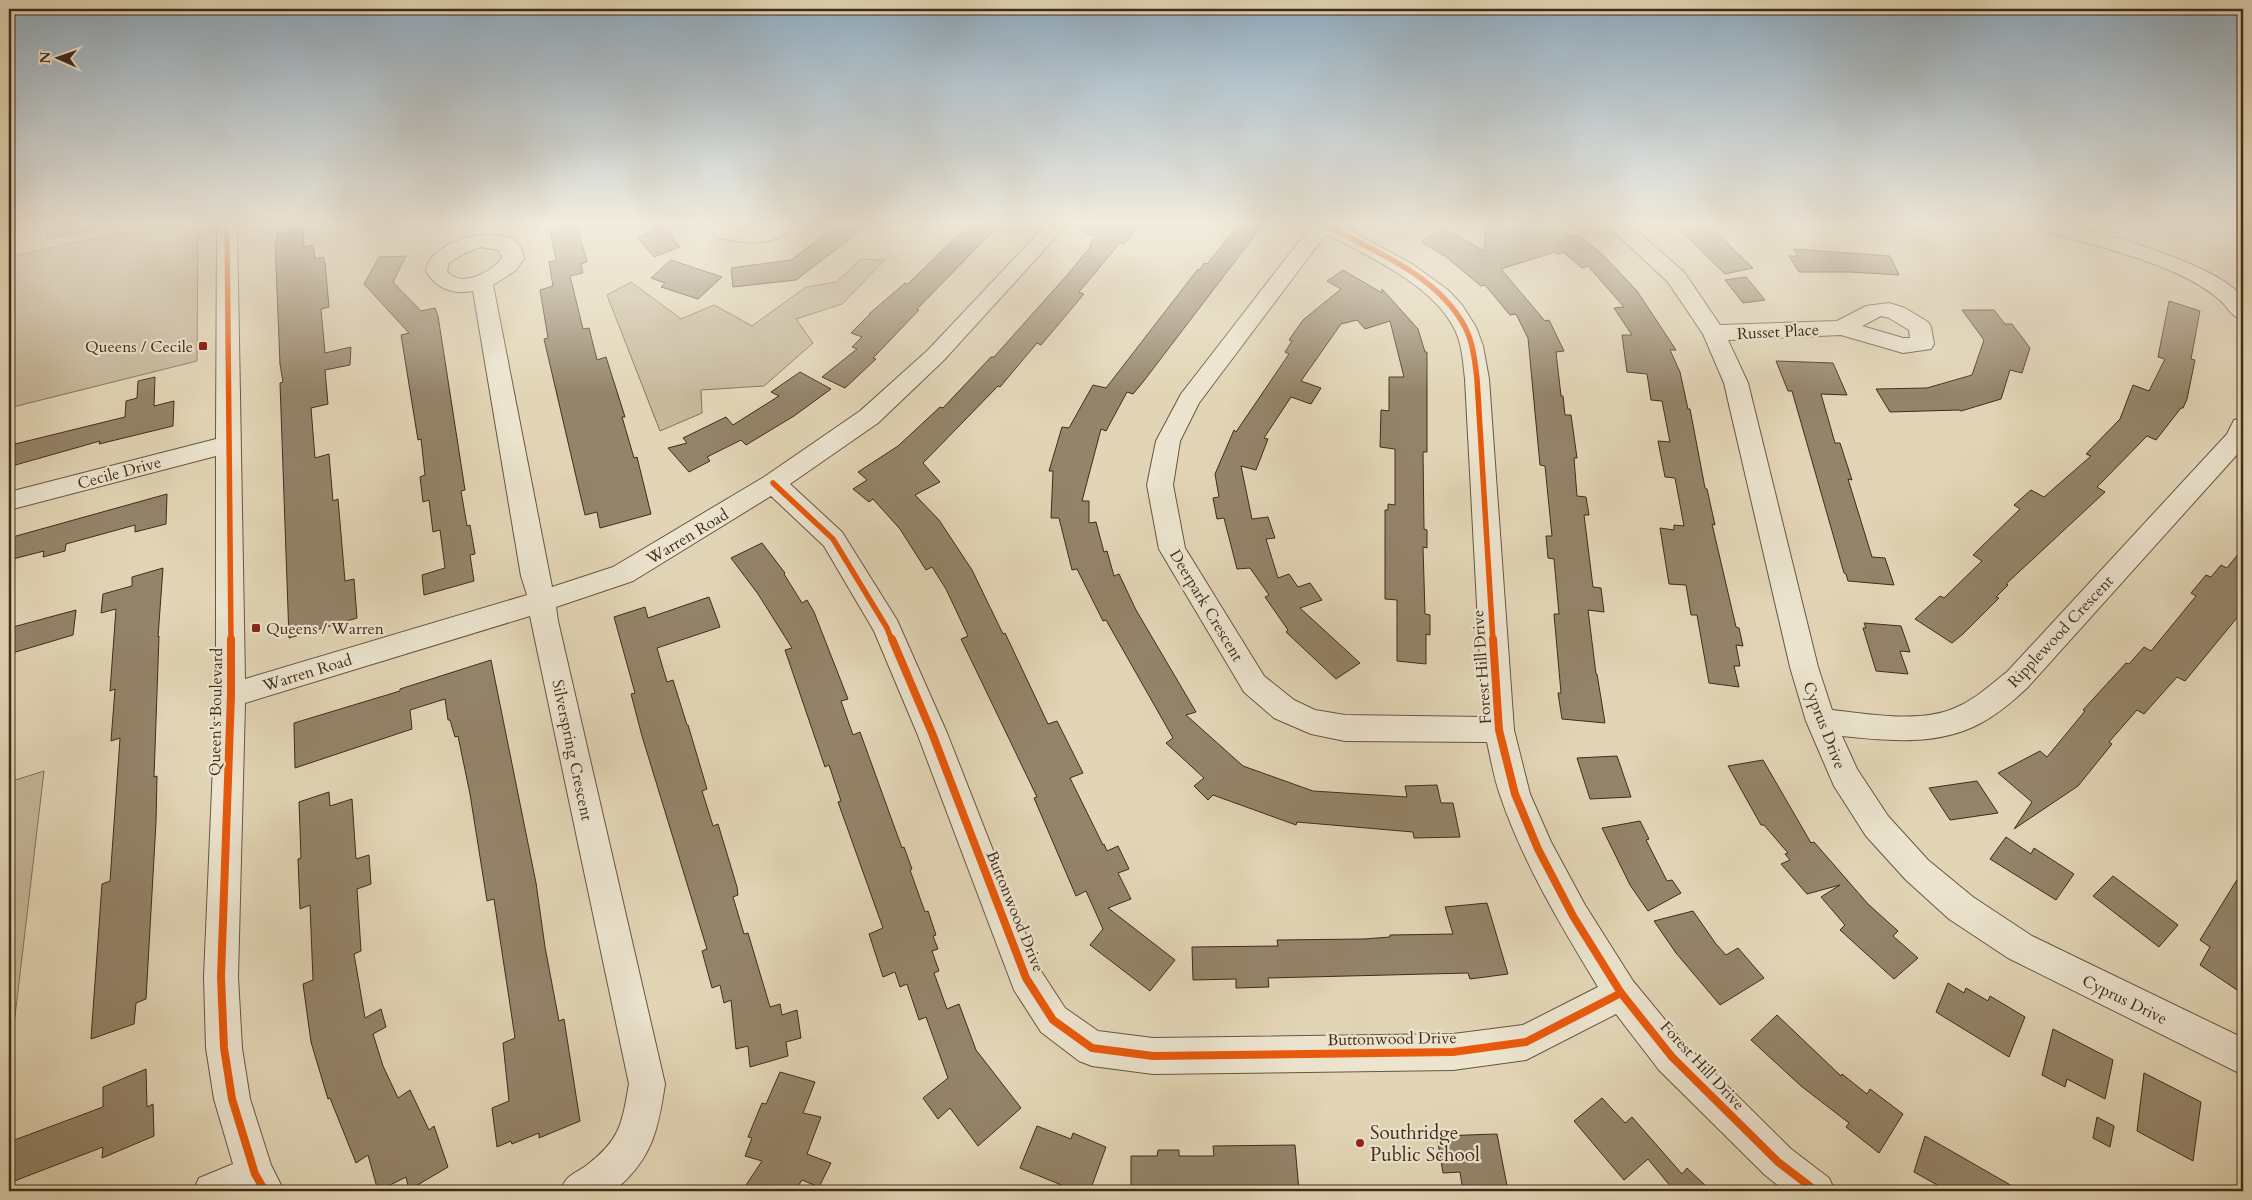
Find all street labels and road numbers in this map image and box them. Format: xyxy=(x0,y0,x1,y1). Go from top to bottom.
street label: Russet Place xyxy=(1736,319,1820,345)
street label: Cecile Drive xyxy=(75,451,163,495)
street label: Warren Road xyxy=(642,503,733,571)
street label: Deerpark Crescent xyxy=(1164,545,1248,666)
street label: Ripplewood Crescent xyxy=(2003,571,2119,693)
street label: Forest Hill Drive xyxy=(1467,609,1497,725)
street label: Queen's Boulevard xyxy=(204,647,228,776)
street label: Warren Road xyxy=(259,649,355,697)
street label: Silverspring Crescent xyxy=(546,678,598,823)
street label: Cyprus Drive xyxy=(1797,678,1851,772)
street label: Buttonwood Drive xyxy=(981,847,1049,975)
street label: Cyprus Drive xyxy=(2078,970,2171,1030)
street label: Forest Hill Drive xyxy=(1655,1016,1749,1115)
street label: Buttonwood Drive xyxy=(1327,1027,1457,1051)

